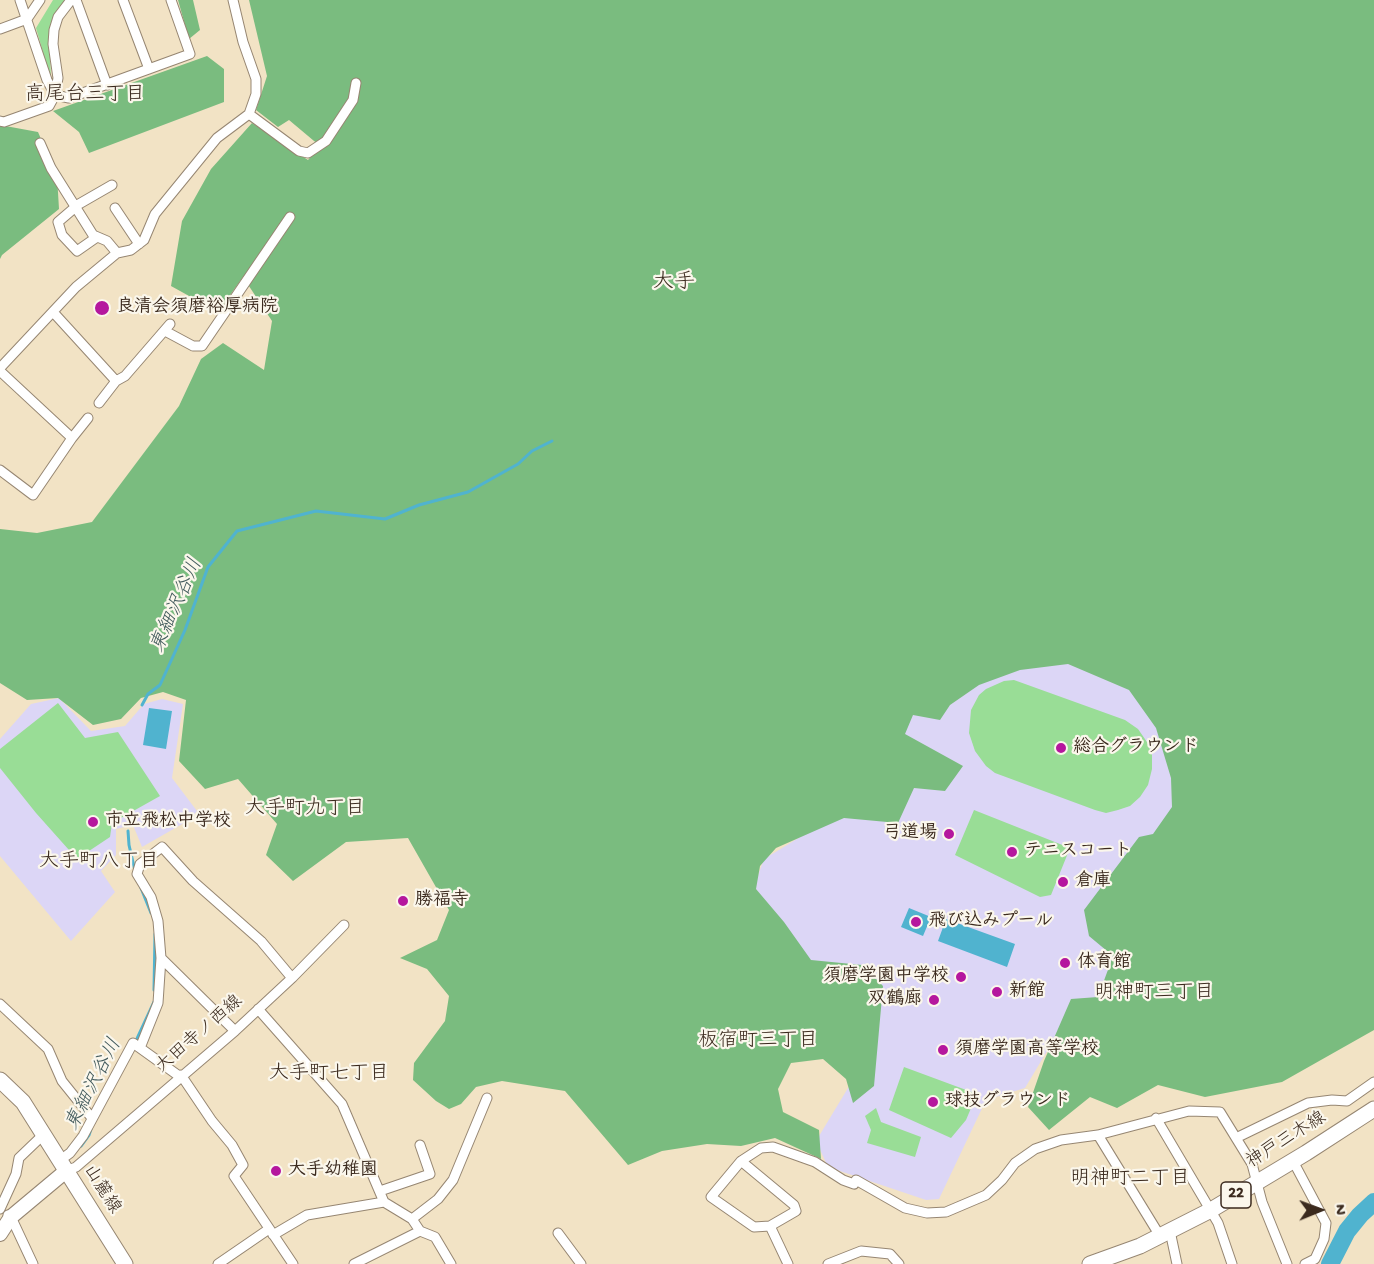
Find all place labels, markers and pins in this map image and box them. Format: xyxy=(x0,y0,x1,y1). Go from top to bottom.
place label: 良清会須磨裕厚病院 xyxy=(116,297,278,319)
marker: 良清会須磨裕厚病院 xyxy=(93,299,111,317)
place label: 総合グラウンド xyxy=(1073,737,1199,759)
marker: 総合グラウンド xyxy=(1054,741,1068,755)
place label: 市立飛松中学校 xyxy=(105,811,231,833)
marker: 市立飛松中学校 xyxy=(86,815,100,829)
place label: 弓道場 xyxy=(883,823,937,845)
marker: 弓道場 xyxy=(942,827,956,841)
place label: テニスコート xyxy=(1024,841,1132,863)
marker: テニスコート xyxy=(1005,845,1019,859)
place label: 倉庫 xyxy=(1075,871,1111,893)
marker: 倉庫 xyxy=(1056,875,1070,889)
place label: 勝福寺 xyxy=(415,890,469,912)
marker: 勝福寺 xyxy=(396,894,410,908)
place label: 飛び込みプール xyxy=(928,911,1053,933)
marker: 飛び込みプール xyxy=(909,915,923,929)
place label: 体育館 xyxy=(1077,952,1131,974)
marker: 体育館 xyxy=(1058,956,1072,970)
place label: 須磨学園中学校 xyxy=(823,966,949,988)
marker: 須磨学園中学校 xyxy=(954,970,968,984)
place label: 新館 xyxy=(1009,981,1045,1003)
marker: 新館 xyxy=(990,985,1004,999)
place label: 双鶴廊 xyxy=(868,989,922,1011)
marker: 双鶴廊 xyxy=(927,993,941,1007)
place label: 須磨学園高等学校 xyxy=(955,1039,1099,1061)
marker: 須磨学園高等学校 xyxy=(936,1043,950,1057)
place label: 球技グラウンド xyxy=(945,1091,1071,1113)
marker: 球技グラウンド xyxy=(926,1095,940,1109)
place label: 大手幼稚園 xyxy=(288,1160,378,1182)
marker: 大手幼稚園 xyxy=(269,1164,283,1178)

